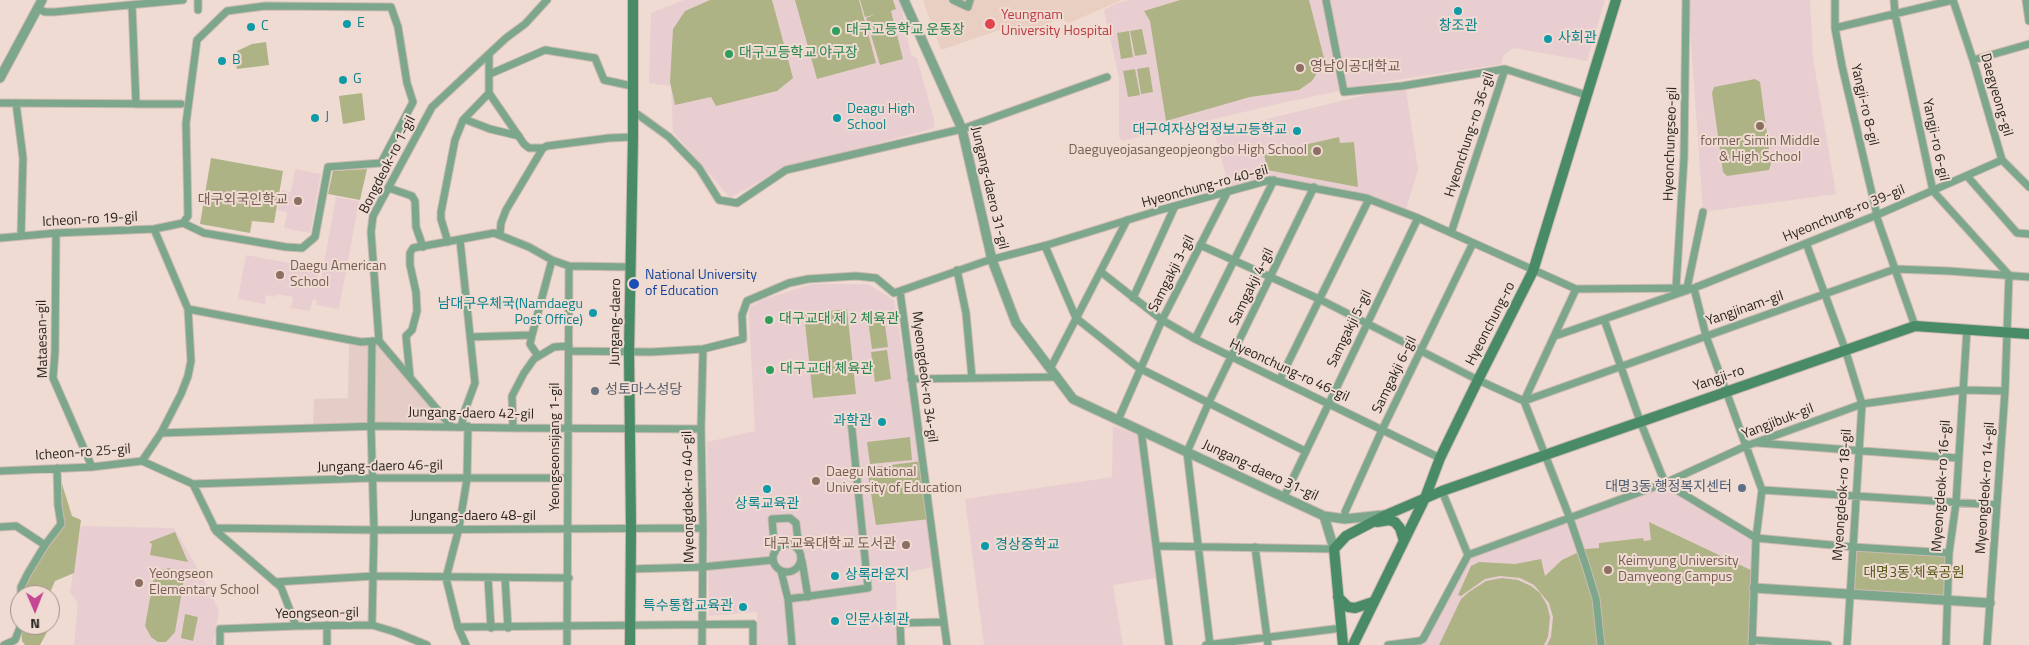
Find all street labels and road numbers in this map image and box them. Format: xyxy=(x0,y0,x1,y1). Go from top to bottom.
street label: Daegyeong-gil xyxy=(1976,52,2016,138)
street label: Yangji-ro 8-gil xyxy=(1846,62,1882,148)
street label: Hyeonchung-ro 36-gil xyxy=(1442,70,1498,200)
street label: Hyeonchungseo-gil xyxy=(1661,87,1681,201)
street label: Yangji-ro 6-gil xyxy=(1918,97,1952,183)
street label: Bongdeok-ro 1-gil xyxy=(356,113,420,217)
street label: Jungang-daero 31-gil xyxy=(967,125,1011,251)
street label: Hyeonchung-ro 40-gil xyxy=(1140,162,1270,212)
street label: Hyeonchung-ro 39-gil xyxy=(1780,182,1908,246)
street label: Icheon-ro 19-gil xyxy=(42,209,138,231)
street label: Samgakji 3-gil xyxy=(1145,233,1199,315)
street label: Samgakji 4-gil xyxy=(1226,246,1278,328)
street label: Jungang-daero xyxy=(607,278,625,366)
street label: Hyeonchung-ro xyxy=(1463,279,1519,369)
street label: Samgakji 5-gil xyxy=(1324,288,1376,370)
street label: Yangjinam-gil xyxy=(1704,288,1786,330)
street label: Mataesan-gil xyxy=(34,300,52,378)
street label: Myeongdeok-ro 34-gil xyxy=(908,310,940,444)
street label: Samgakji 6-gil xyxy=(1369,334,1421,416)
street label: Hyeonchung-ro 46-gil xyxy=(1226,336,1352,406)
street label: Yangji-ro xyxy=(1691,362,1747,396)
street label: Yeongseonsijang 1-gil xyxy=(548,382,564,512)
street label: Yangjibuk-gil xyxy=(1740,401,1816,443)
street label: Jungang-daero 42-gil xyxy=(408,405,534,423)
street label: Myeongdeok-ro 16-gil xyxy=(1929,419,1955,553)
street label: Myeongdeok-ro 14-gil xyxy=(1973,421,1999,555)
street label: Myeongdeok-ro 18-gil xyxy=(1830,428,1856,562)
street label: Myeongdeok-ro 40-gil xyxy=(679,431,699,563)
street label: Jungang-daero 31-gil xyxy=(1199,437,1321,505)
street label: Icheon-ro 25-gil xyxy=(35,441,131,465)
street label: Jungang-daero 46-gil xyxy=(317,458,443,476)
street label: Jungang-daero 48-gil xyxy=(410,509,536,525)
street label: Yeongseon-gil xyxy=(275,605,359,623)

